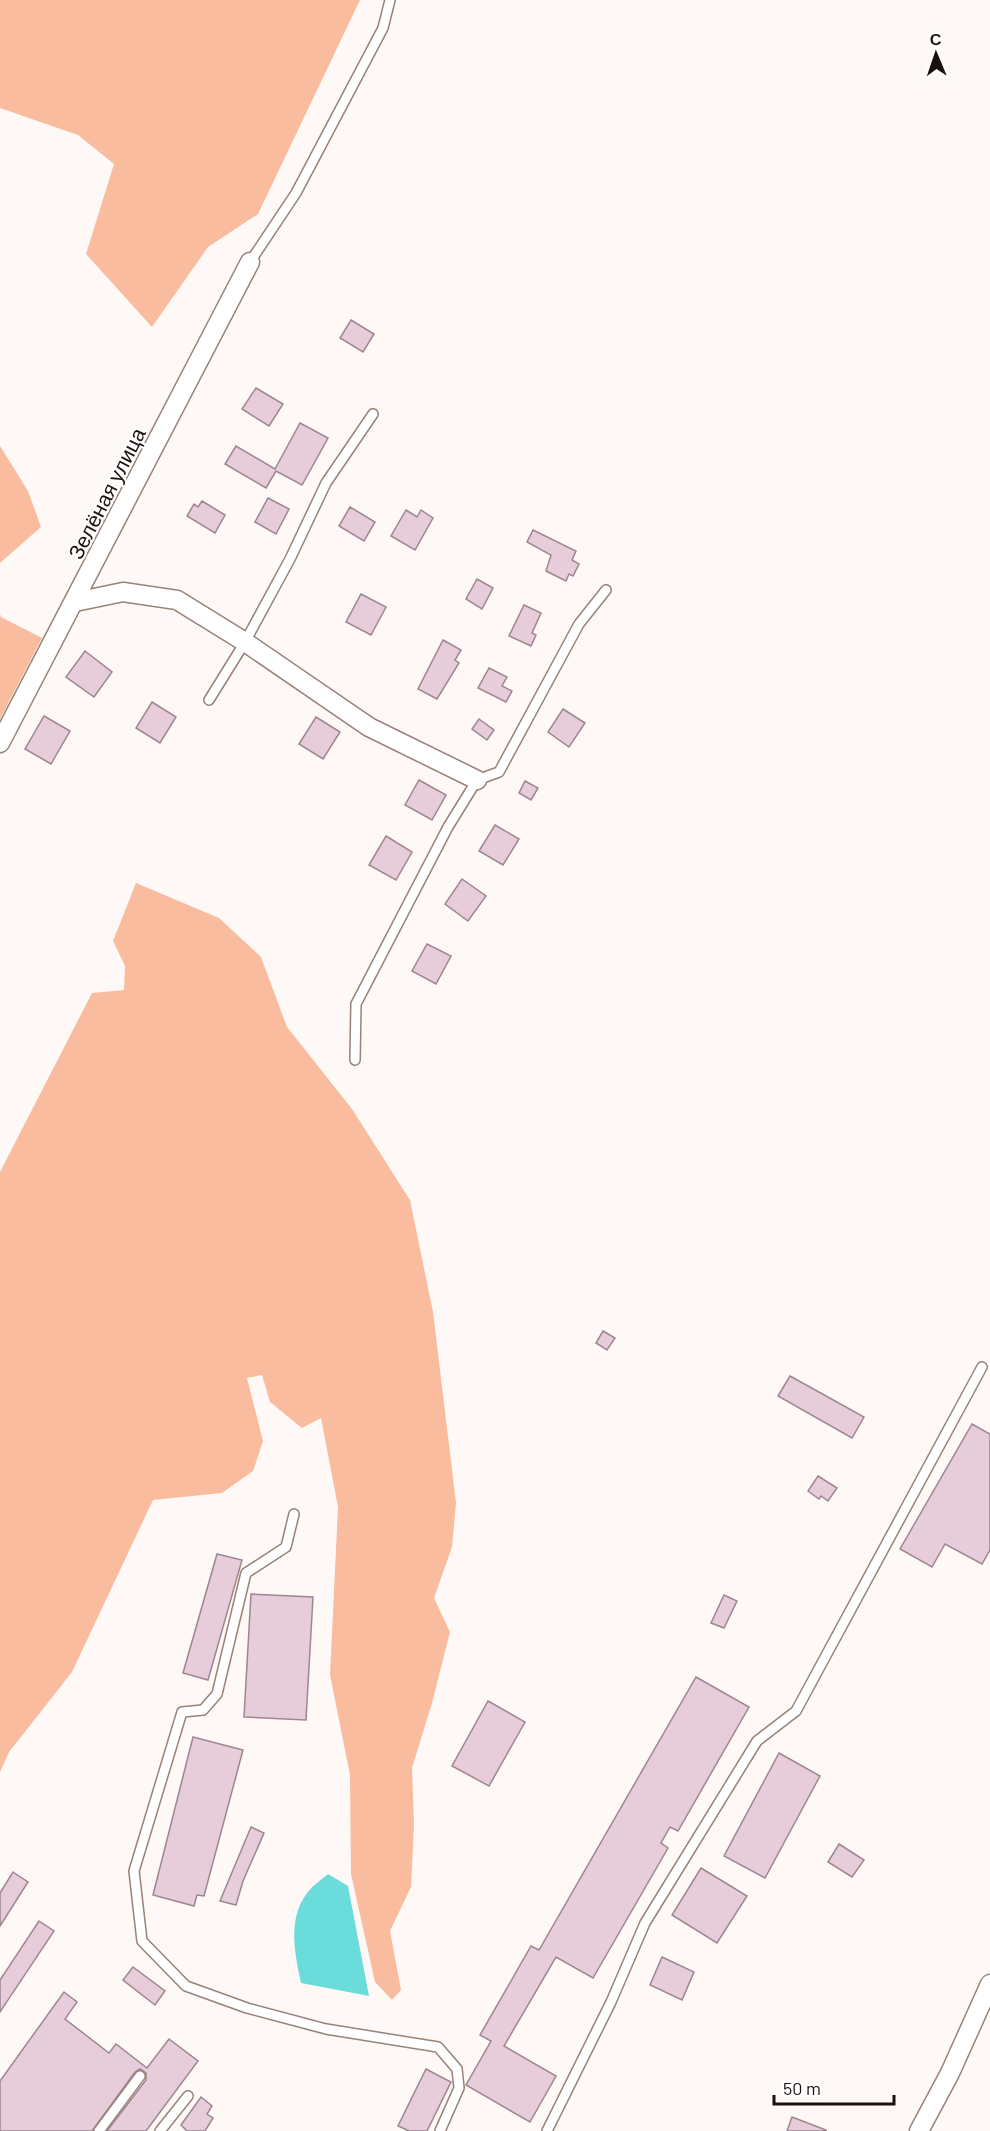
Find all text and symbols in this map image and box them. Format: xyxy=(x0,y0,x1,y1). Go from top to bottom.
north arrow xyxy=(906,24,966,84)
text: С xyxy=(929,29,942,48)
street label: Зелёная улица xyxy=(62,423,150,563)
scale bar xyxy=(774,2068,894,2106)
text: 50 m xyxy=(783,2077,821,2099)

